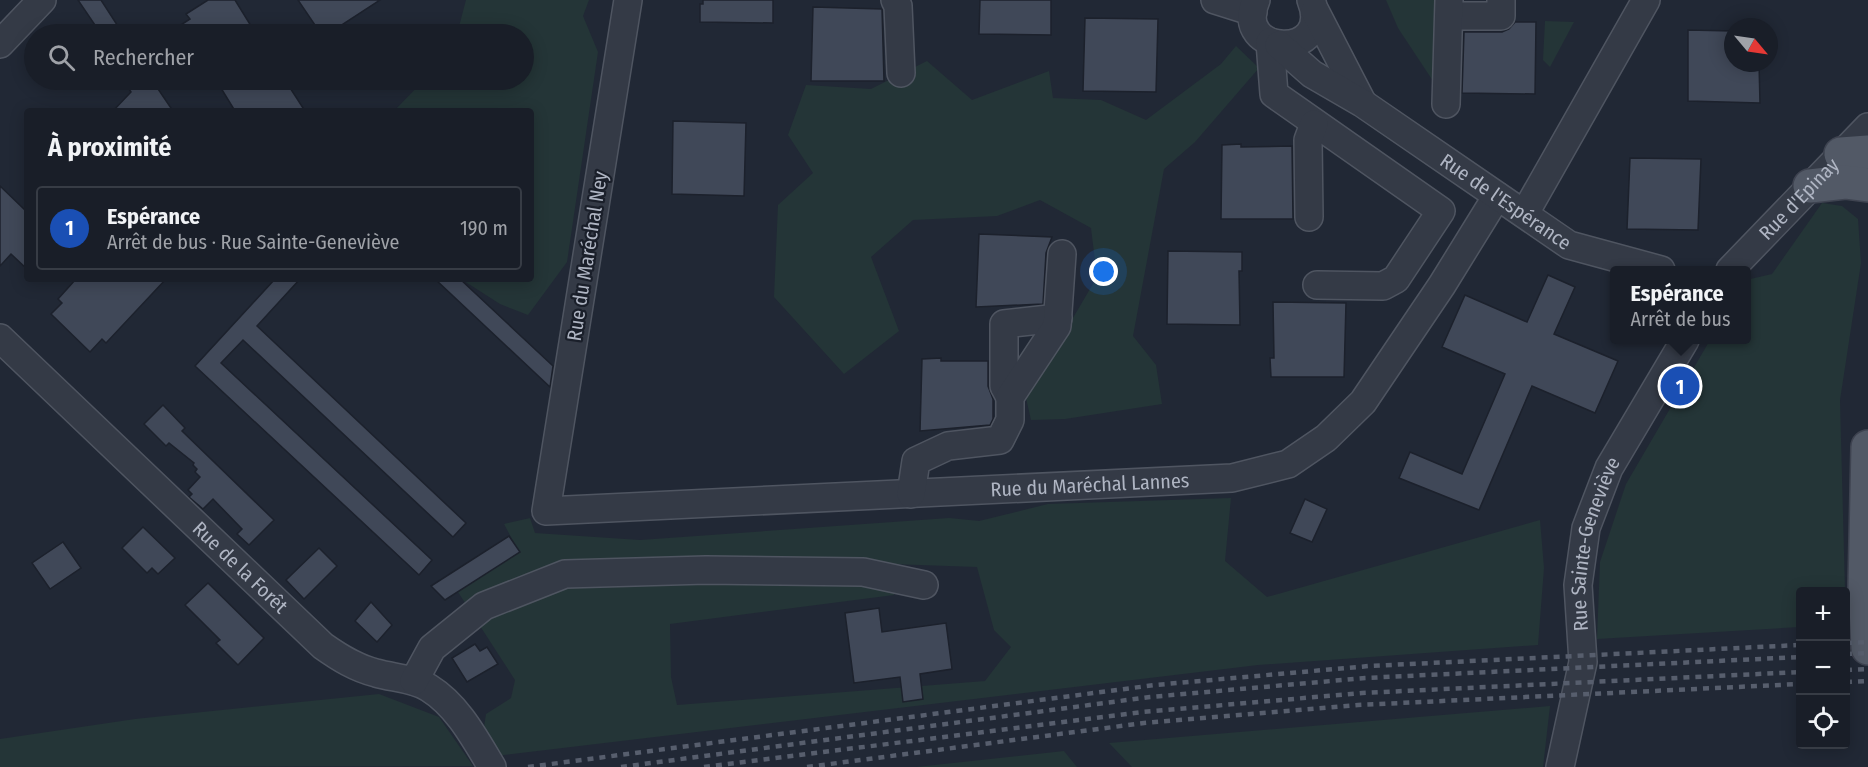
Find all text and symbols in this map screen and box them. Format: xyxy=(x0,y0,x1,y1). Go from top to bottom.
north arrow xyxy=(1724,18,1778,72)
search box xyxy=(24,24,534,90)
icon: search xyxy=(45,41,78,74)
text: Rechercher xyxy=(93,44,194,71)
text: À proximité xyxy=(48,132,171,163)
street label: Rue de l'Espérance xyxy=(1436,148,1576,255)
street label: Rue d'Epinay xyxy=(1754,153,1844,245)
street label: Rue du Maréchal Ney xyxy=(562,169,612,343)
text: Espérance xyxy=(107,203,200,230)
text: 1 xyxy=(65,216,74,240)
text: 190 m xyxy=(460,216,508,240)
text: Arrêt de bus · Rue Sainte-Geneviève xyxy=(107,230,399,254)
your location xyxy=(1089,257,1118,286)
popup xyxy=(1610,266,1751,344)
text: Espérance xyxy=(1631,280,1724,307)
text: Arrêt de bus xyxy=(1631,307,1730,331)
pin: 1 xyxy=(1660,364,1700,408)
street label: Rue Sainte-Geneviève xyxy=(1566,452,1625,632)
street label: Rue du Maréchal Lannes xyxy=(990,468,1190,502)
street label: Rue de la Forêt xyxy=(188,516,293,618)
map controls xyxy=(1796,587,1850,749)
button: + xyxy=(1796,587,1850,641)
button: − xyxy=(1796,641,1850,695)
button: locate xyxy=(1796,695,1850,749)

